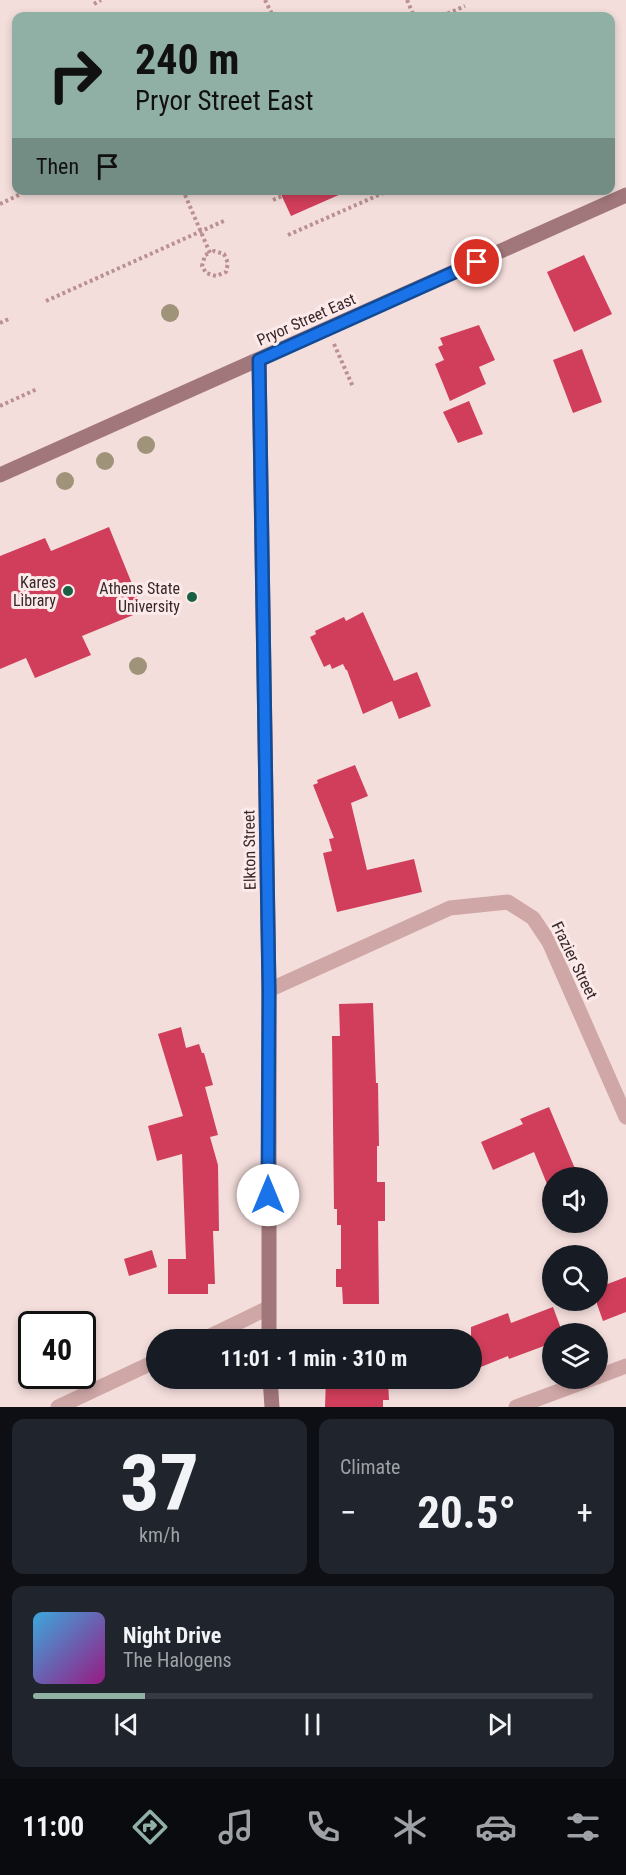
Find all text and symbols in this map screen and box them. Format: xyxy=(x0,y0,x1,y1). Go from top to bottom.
text: 240 m xyxy=(135,35,240,84)
icon: right xyxy=(36,36,114,114)
text: Pryor Street East xyxy=(135,85,314,117)
icon: arrive xyxy=(91,150,124,183)
text: Then xyxy=(36,154,79,179)
pin xyxy=(451,236,502,287)
icon: arrive xyxy=(460,245,493,278)
street label: Pryor Street East xyxy=(254,289,359,350)
place label: Kares Library xyxy=(13,573,56,610)
place label: Athens State University xyxy=(99,579,180,616)
marker: Kares Library xyxy=(61,584,75,598)
marker: Athens State University xyxy=(185,590,199,604)
street label: Elkton Street xyxy=(239,809,260,890)
street label: Frazier Street xyxy=(548,918,602,1002)
position arrow xyxy=(236,1163,300,1227)
map controls xyxy=(542,1167,608,1389)
button: sound xyxy=(542,1167,608,1233)
button: search xyxy=(542,1245,608,1311)
speed limit sign: 40 xyxy=(18,1311,96,1389)
button: layers xyxy=(542,1323,608,1389)
text: 11:01 · 1 min · 310 m xyxy=(221,1346,407,1371)
text: 37 xyxy=(120,1438,199,1529)
text: Climate xyxy=(340,1455,400,1479)
text: 20.5° xyxy=(417,1486,516,1539)
text: − xyxy=(340,1493,357,1532)
text: + xyxy=(577,1493,593,1532)
text: km/h xyxy=(139,1523,180,1547)
text: Night Drive xyxy=(123,1623,221,1648)
text: The Halogens xyxy=(123,1648,232,1672)
icon: previous xyxy=(110,1708,143,1741)
icon: pause xyxy=(296,1708,329,1741)
icon: next xyxy=(483,1708,516,1741)
icon: directions xyxy=(129,1806,171,1848)
icon: music xyxy=(215,1806,257,1848)
icon: phone xyxy=(302,1806,344,1848)
icon: climate xyxy=(389,1806,431,1848)
icon: car xyxy=(475,1806,517,1848)
icon: filters xyxy=(562,1806,604,1848)
text: 11:00 xyxy=(22,1811,84,1843)

